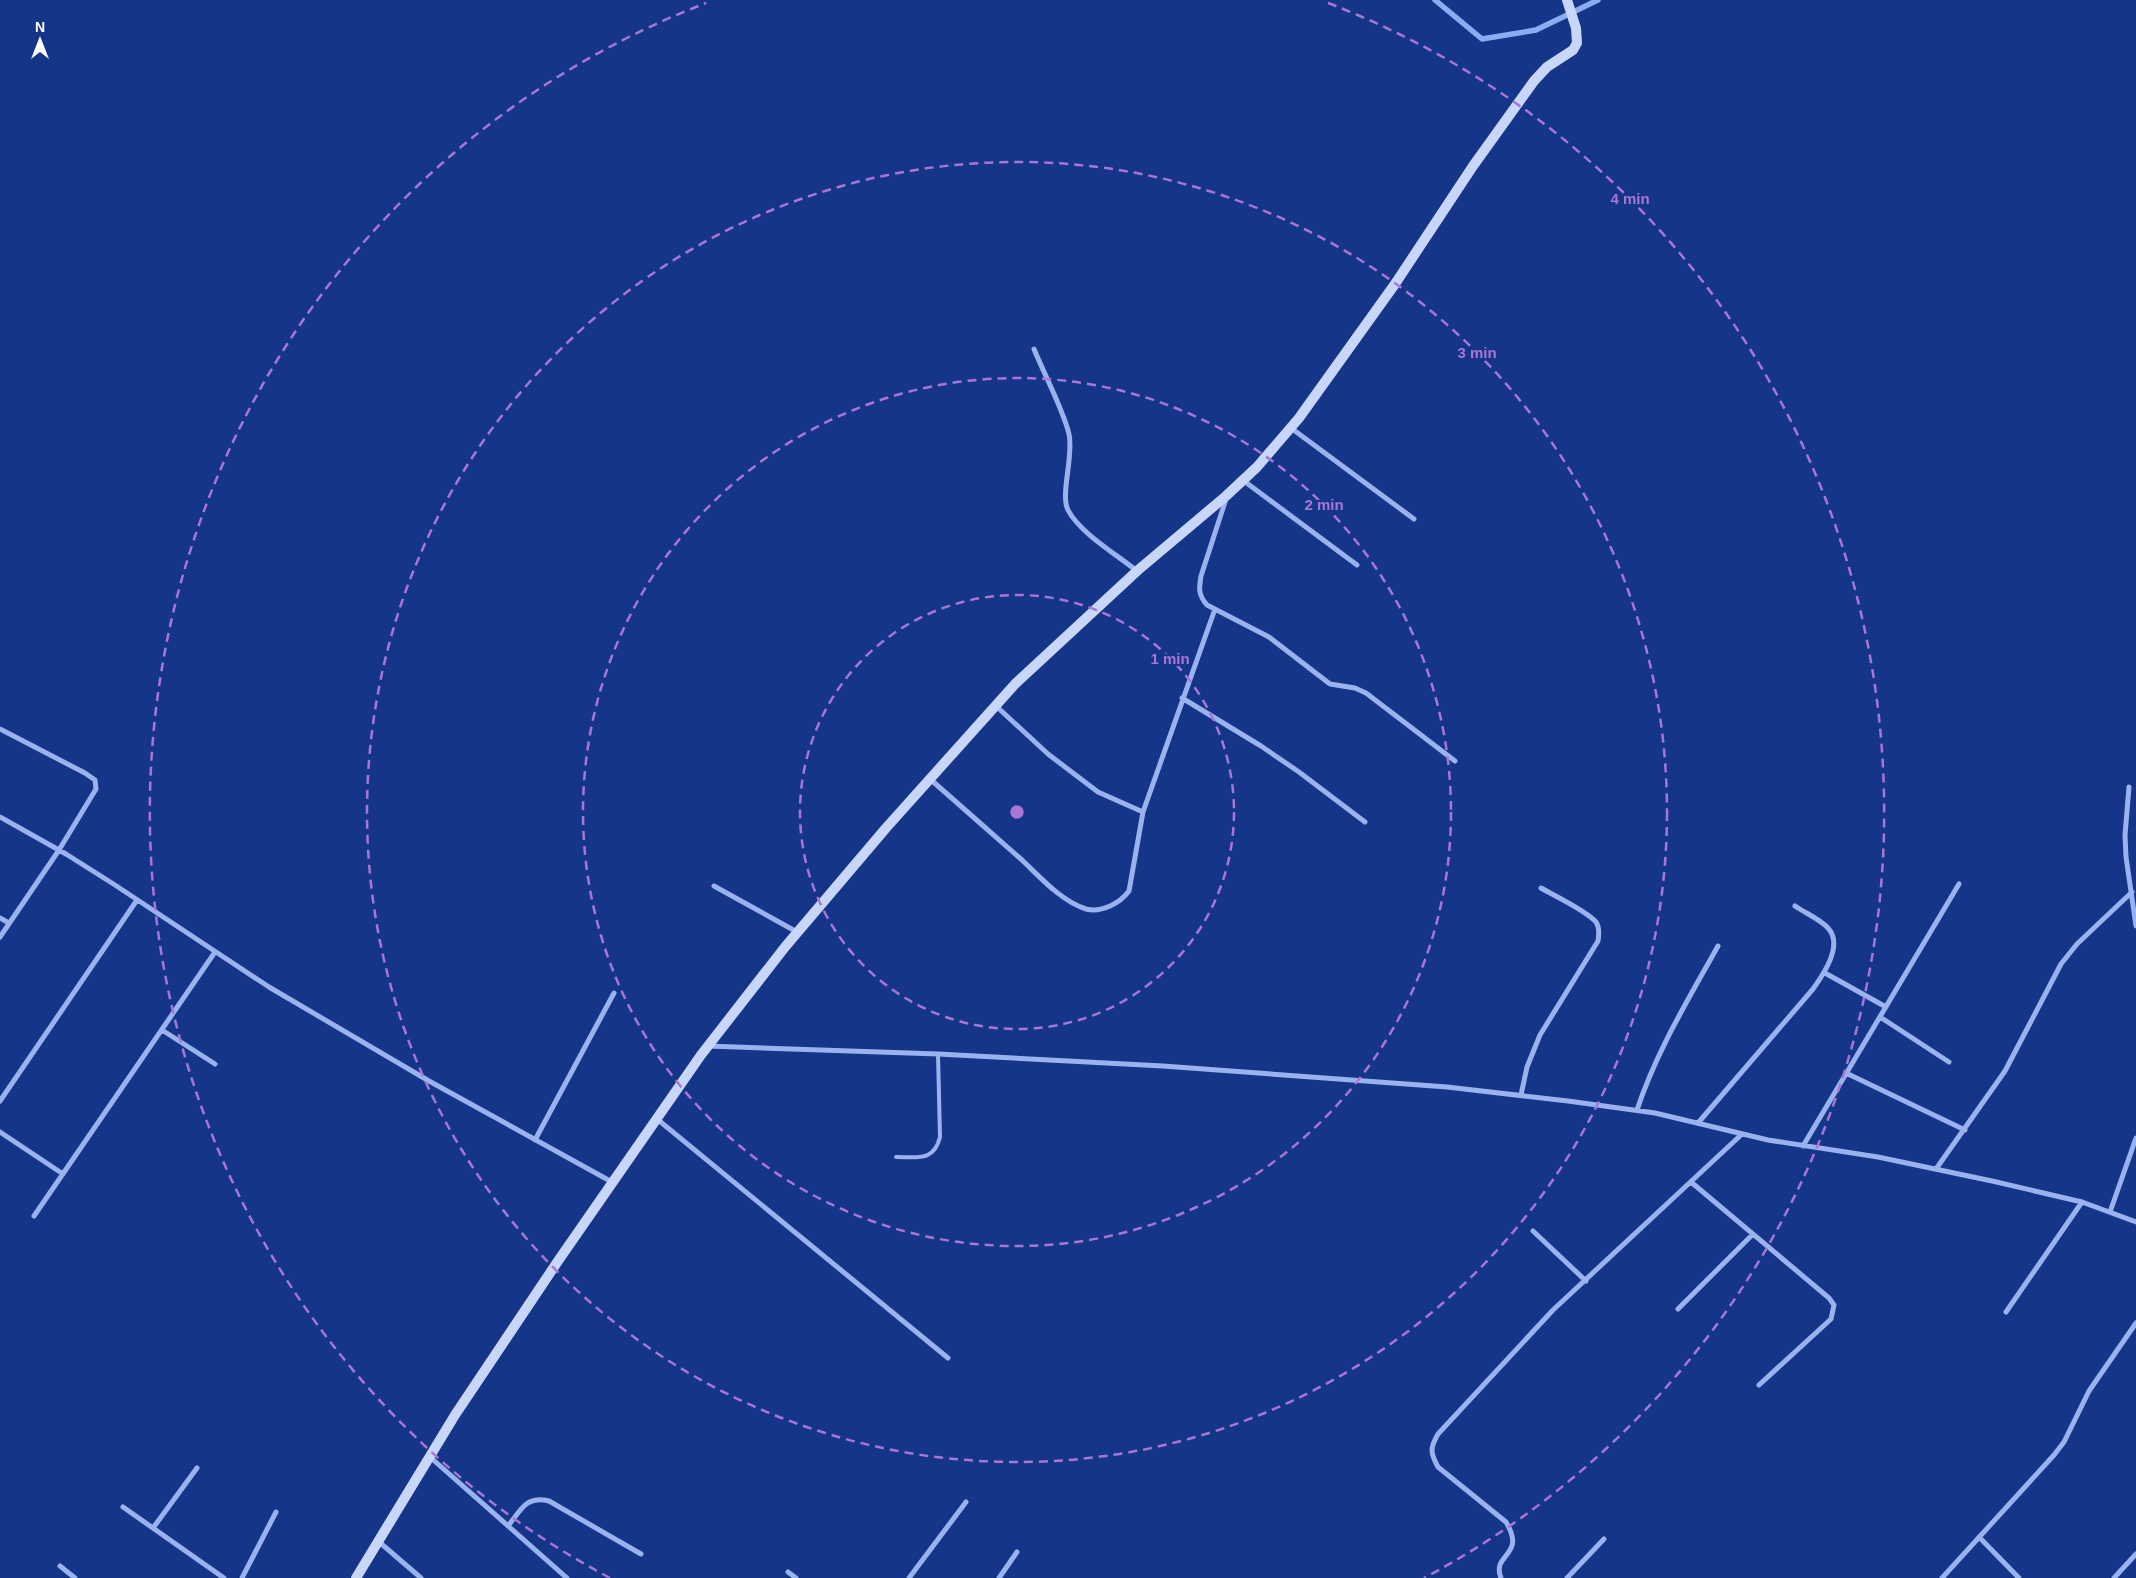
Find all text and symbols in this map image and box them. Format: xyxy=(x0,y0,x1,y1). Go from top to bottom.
north arrow xyxy=(15,15,65,65)
text: N xyxy=(35,19,45,35)
text: 4 min xyxy=(1610,190,1650,207)
text: 3 min xyxy=(1457,344,1497,361)
text: 2 min xyxy=(1304,496,1344,513)
text: 1 min xyxy=(1150,650,1190,667)
centre of rings xyxy=(1008,803,1026,821)

